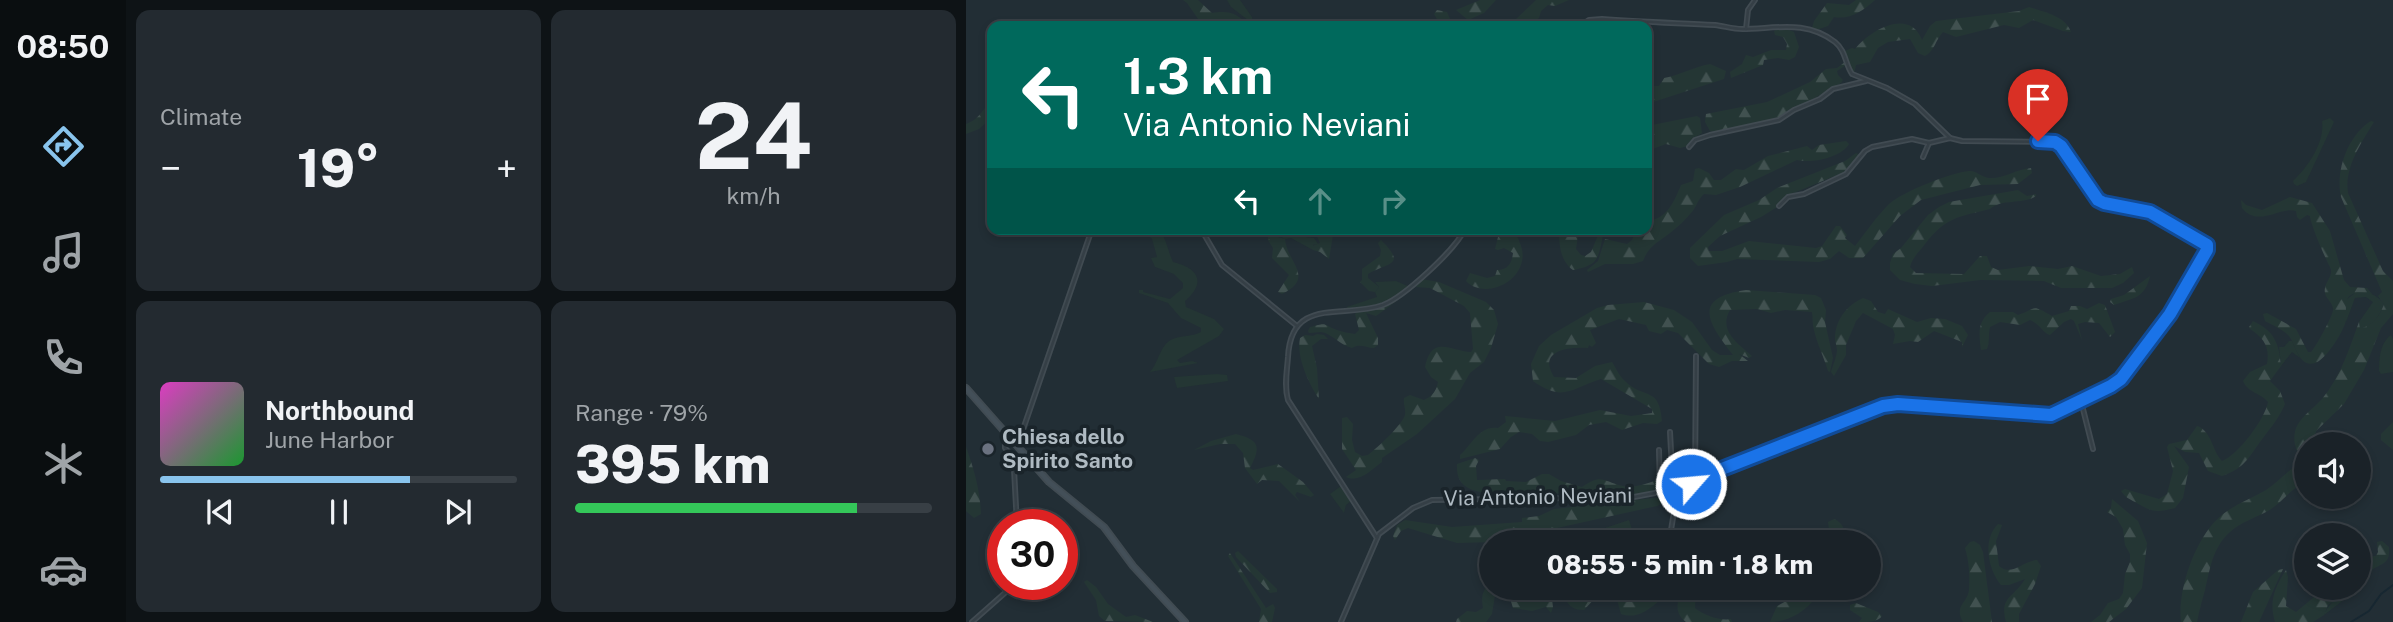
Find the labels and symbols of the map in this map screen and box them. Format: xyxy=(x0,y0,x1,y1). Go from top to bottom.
pin xyxy=(2008,69,2068,141)
place label: Chiesa dello Spirito Santo xyxy=(1002,424,1133,473)
marker: Chiesa dello Spirito Santo xyxy=(980,441,996,457)
position arrow xyxy=(1654,447,1728,521)
street label: Via Antonio Neviani xyxy=(1443,482,1633,511)
speed limit sign: 30 xyxy=(987,509,1078,600)

